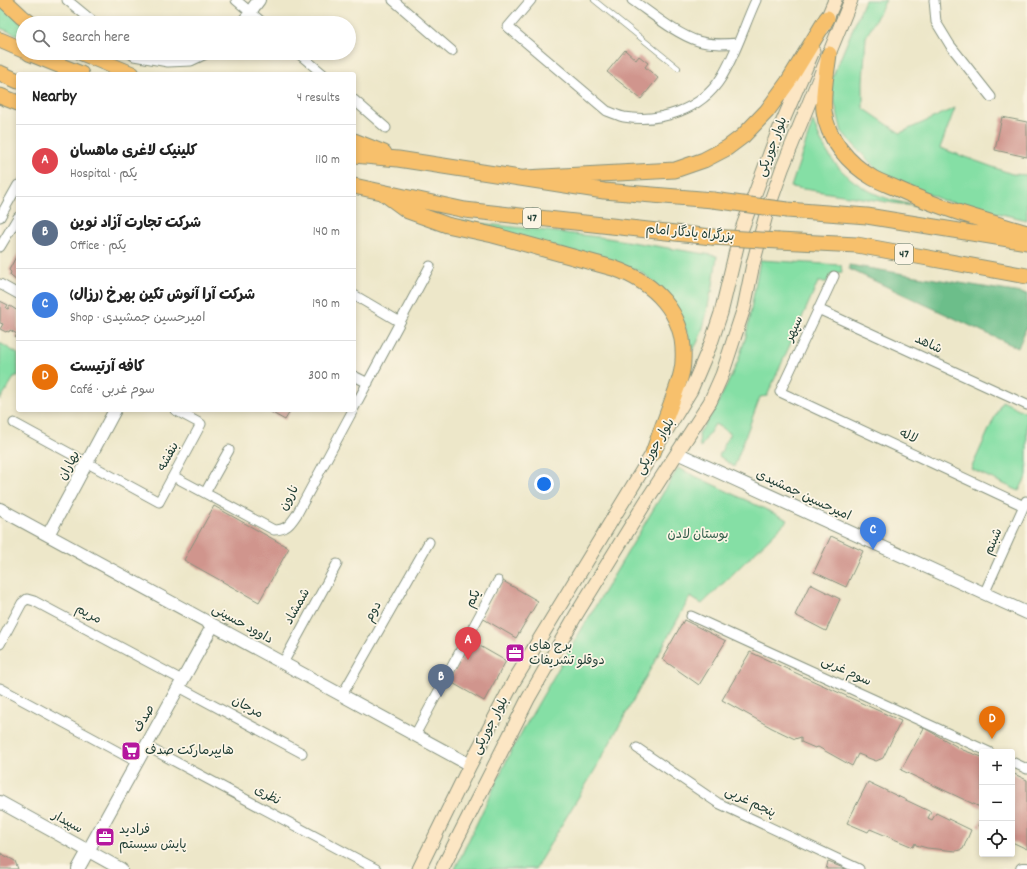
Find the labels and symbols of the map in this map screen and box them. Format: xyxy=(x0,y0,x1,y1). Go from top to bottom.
street label: بلوار جوریکی xyxy=(753,114,793,180)
road number: 47 xyxy=(523,208,541,228)
street label: بزرگراه یادگار امام xyxy=(645,221,735,247)
road number: 47 xyxy=(895,244,913,264)
street label: سپهر xyxy=(780,313,809,346)
street label: شاهد xyxy=(911,330,945,360)
street label: بلوار جوریکی xyxy=(632,415,680,479)
street label: لاله xyxy=(896,425,920,449)
street label: بنفشه xyxy=(153,439,185,475)
street label: بهاران xyxy=(54,448,86,484)
street label: امیرحسین جمشیدی xyxy=(752,466,854,526)
your location xyxy=(534,474,554,494)
street label: نارون xyxy=(275,481,305,515)
pin: C xyxy=(860,517,886,550)
street label: شبنم xyxy=(980,525,1008,559)
park label: بوستان لادن xyxy=(668,526,728,545)
street label: شمشاد xyxy=(280,585,316,629)
street label: یکم xyxy=(461,586,487,612)
street label: دوم xyxy=(360,598,388,626)
street label: مریم xyxy=(71,600,105,630)
street label: داوود حسینی xyxy=(208,600,276,650)
pin: A xyxy=(455,627,481,660)
place label: برج های دوقلو تشریفات xyxy=(529,637,605,671)
office icon: برج های دوقلو تشریفات xyxy=(504,642,526,664)
street label: سوم غربی xyxy=(818,652,874,692)
pin: B xyxy=(428,664,454,697)
street label: مرجان xyxy=(228,692,266,724)
street label: بلوار جوریکی xyxy=(468,694,514,758)
street label: صدف xyxy=(130,702,160,736)
pin: D xyxy=(979,706,1005,739)
supermarket icon: هایپرمارکت صدف xyxy=(120,740,142,762)
place label: هایپرمارکت صدف xyxy=(145,742,234,761)
street label: نظری xyxy=(250,781,284,811)
street label: پنجم غربی xyxy=(721,782,779,824)
street label: سپیدار xyxy=(47,806,86,839)
place label: فرادید پایش سیستم xyxy=(119,821,187,855)
office icon: فرادید پایش سیستم xyxy=(94,826,116,848)

